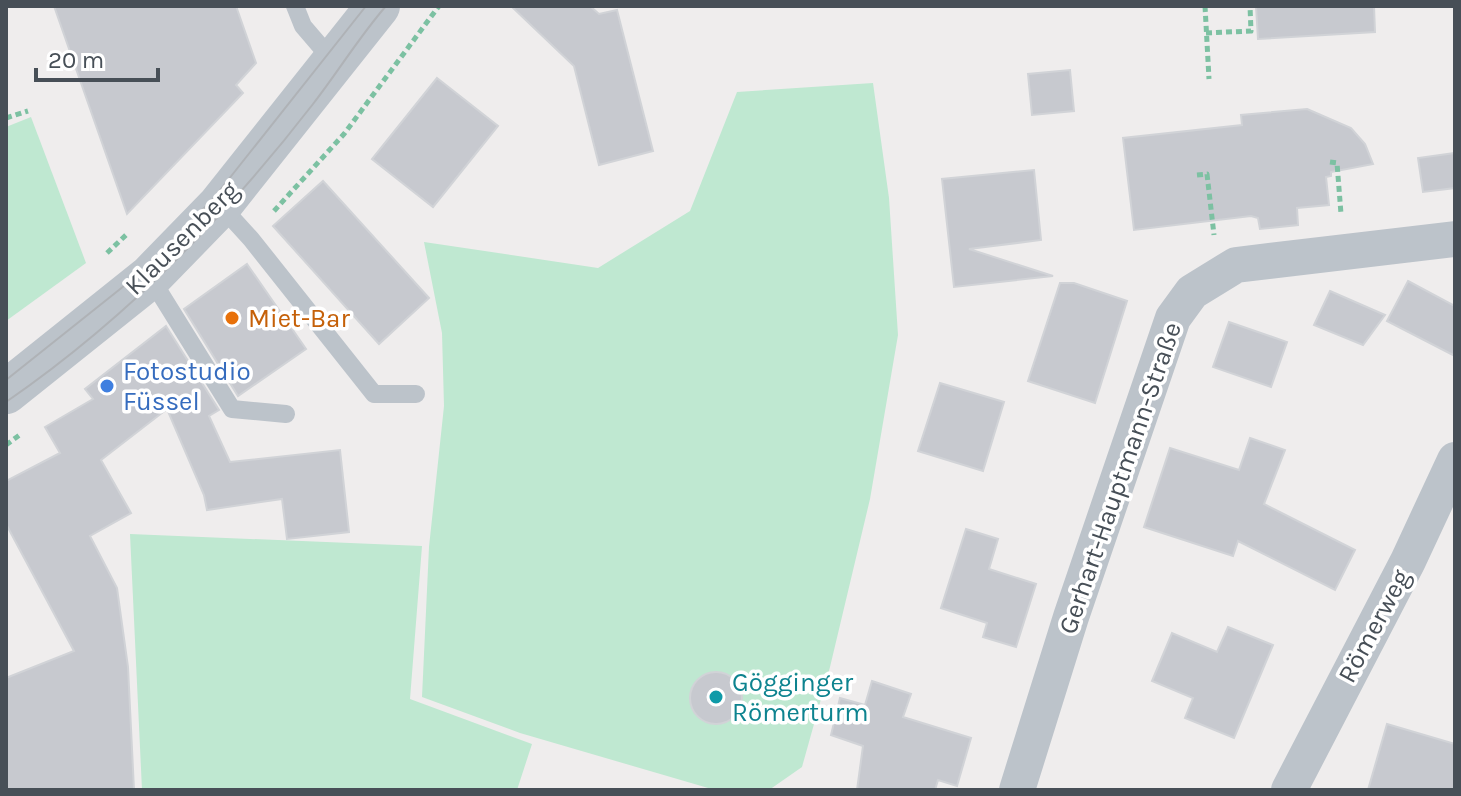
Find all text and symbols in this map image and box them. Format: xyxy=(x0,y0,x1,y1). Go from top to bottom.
scale bar xyxy=(36,32,158,82)
text: 20 m xyxy=(48,46,104,74)
street label: Klausenberg xyxy=(119,174,246,301)
place label: Miet-Bar xyxy=(248,303,350,334)
marker: Miet-Bar xyxy=(223,309,241,327)
street label: Gerhart-Hauptmann-Straße xyxy=(1052,318,1188,638)
place label: Fotostudio Füssel xyxy=(123,356,251,417)
marker: Fotostudio Füssel xyxy=(98,377,116,395)
street label: Römerweg xyxy=(1331,564,1417,688)
place label: Gögginger Römerturm xyxy=(732,667,868,728)
marker: Gögginger Römerturm xyxy=(707,688,725,706)

